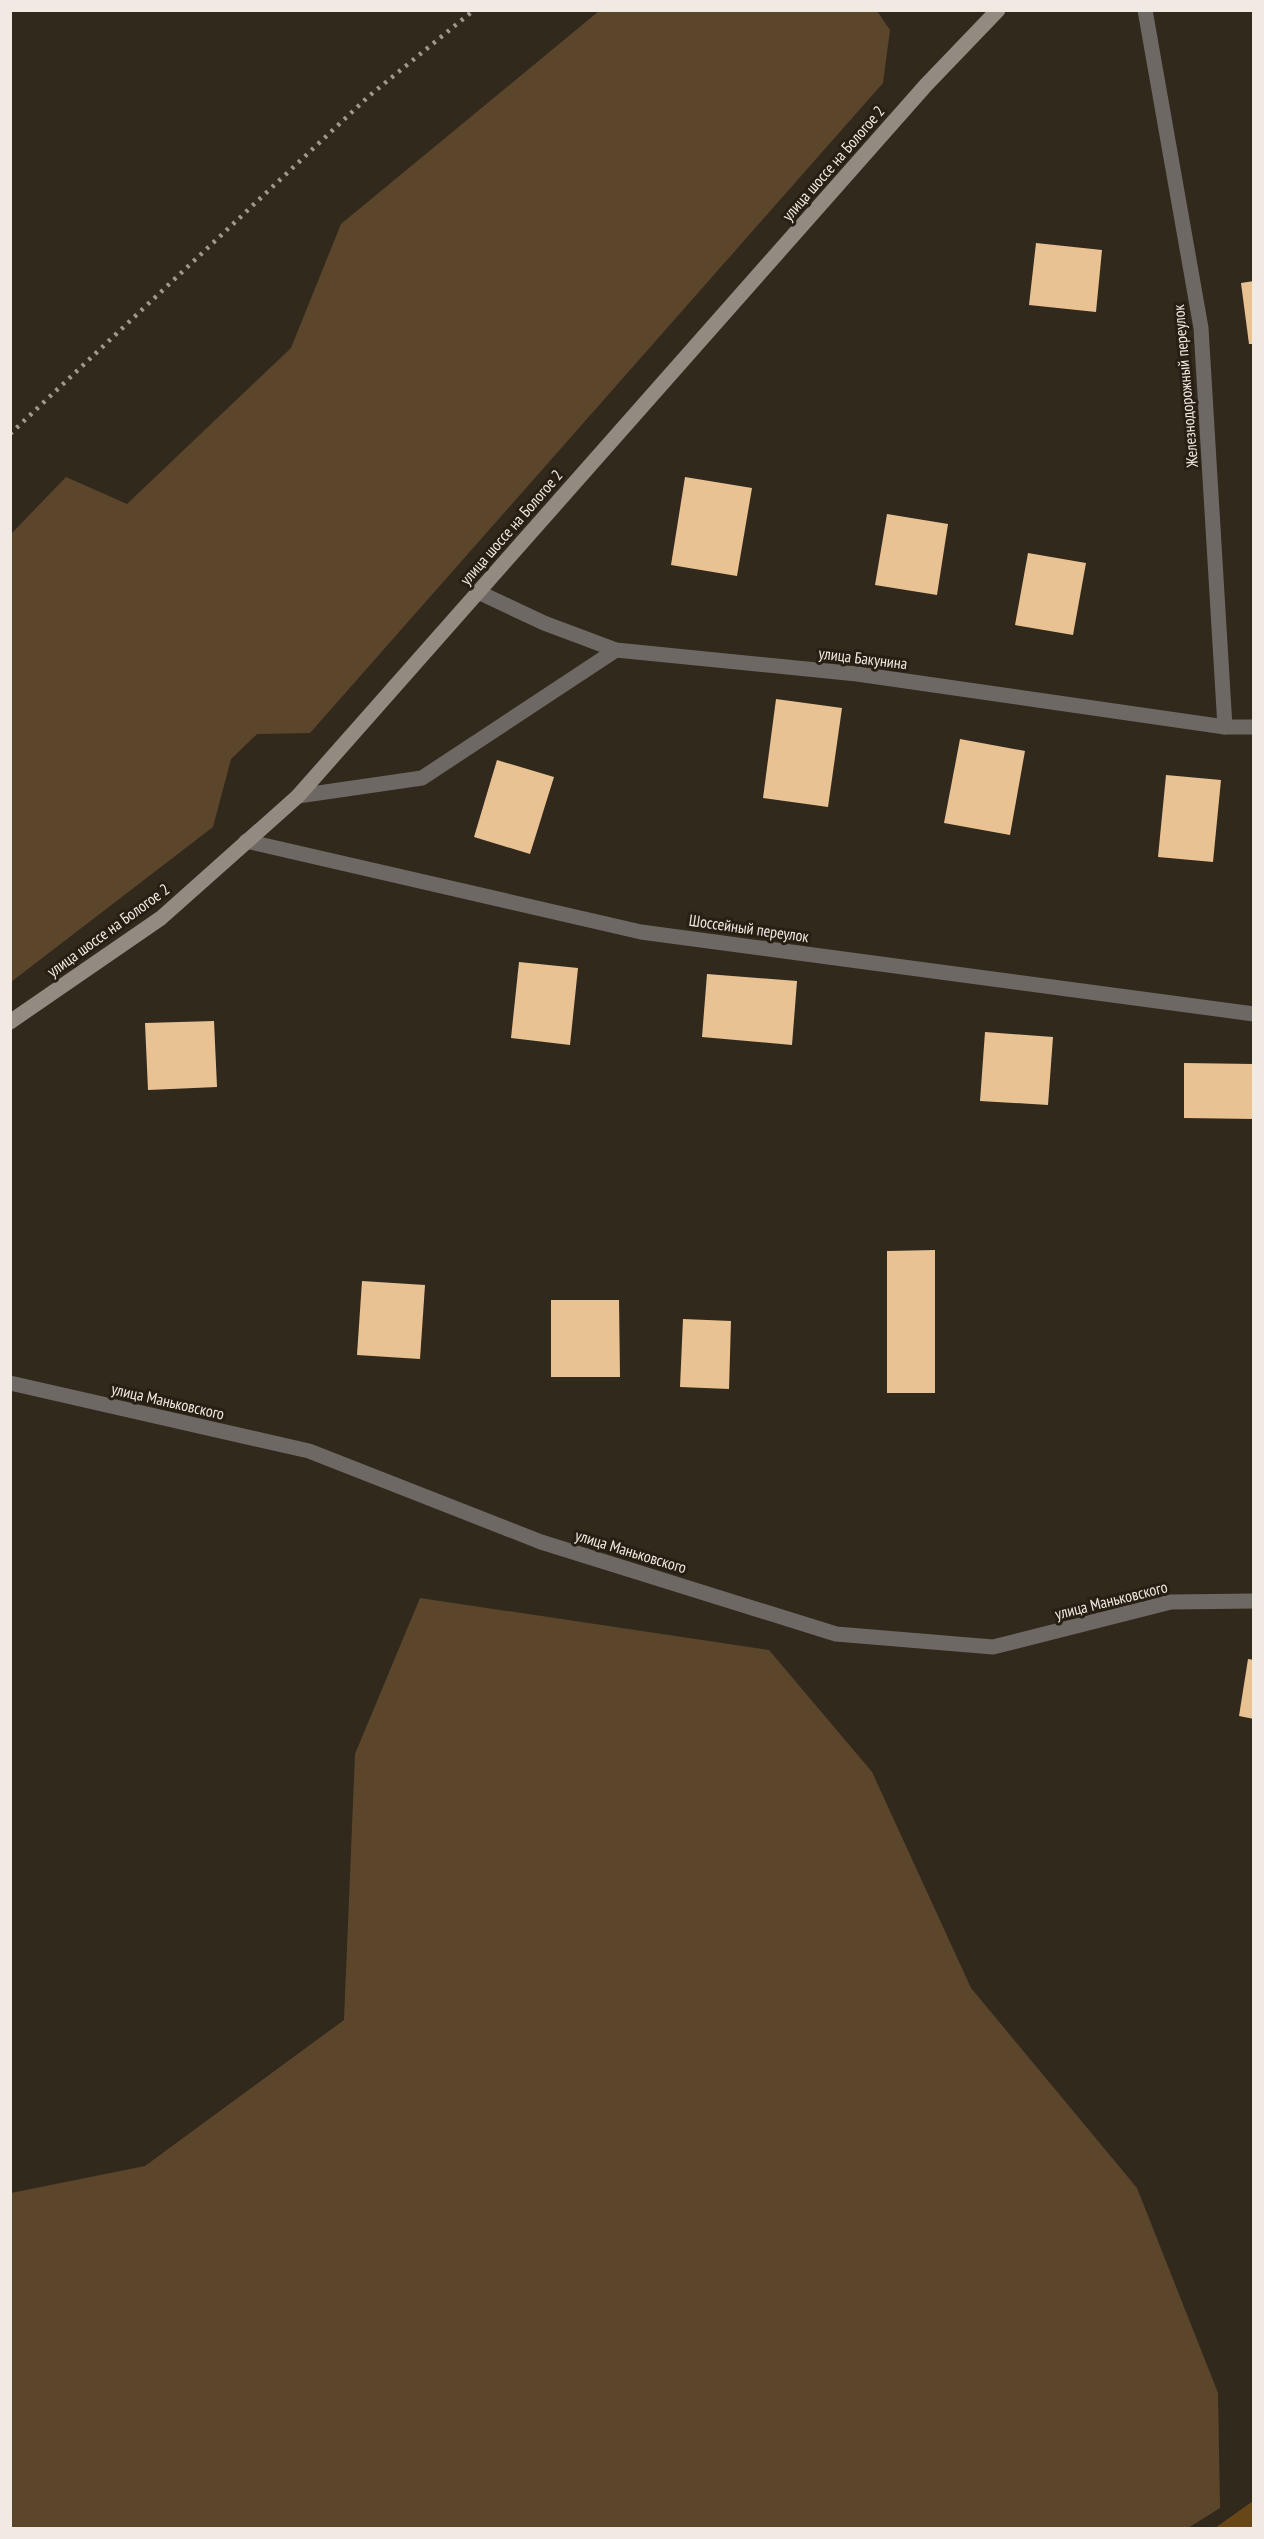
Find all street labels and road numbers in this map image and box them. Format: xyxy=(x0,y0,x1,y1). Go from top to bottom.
street label: улица шоссе на Бологое 2 xyxy=(777,101,889,225)
street label: Железнодорожный переулок xyxy=(1168,303,1202,469)
street label: улица шоссе на Бологое 2 xyxy=(455,465,567,589)
street label: улица Бакунина xyxy=(817,643,909,673)
street label: улица шоссе на Бологое 2 xyxy=(43,879,173,981)
street label: Шоссейный переулок xyxy=(688,910,811,946)
street label: улица Маньковского xyxy=(110,1378,227,1424)
street label: улица Маньковского xyxy=(573,1525,689,1577)
street label: улица Маньковского xyxy=(1053,1576,1169,1624)

